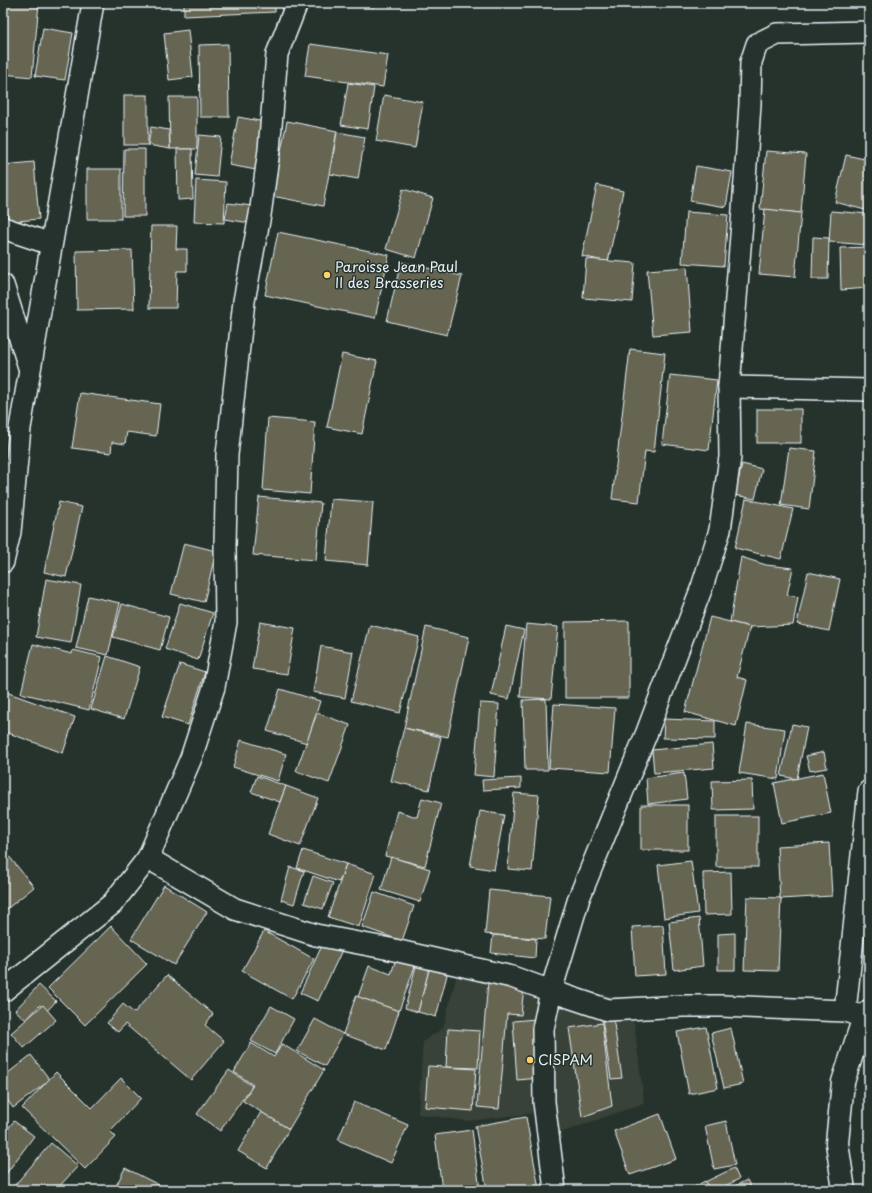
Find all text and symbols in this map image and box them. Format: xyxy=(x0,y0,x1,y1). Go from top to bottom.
place label: Paroisse Jean Paul II des Brasseries xyxy=(335,256,458,293)
marker: Paroisse Jean Paul II des Brasseries xyxy=(322,270,332,280)
place label: CISPAM xyxy=(538,1049,593,1070)
marker: CISPAM xyxy=(525,1055,535,1065)

